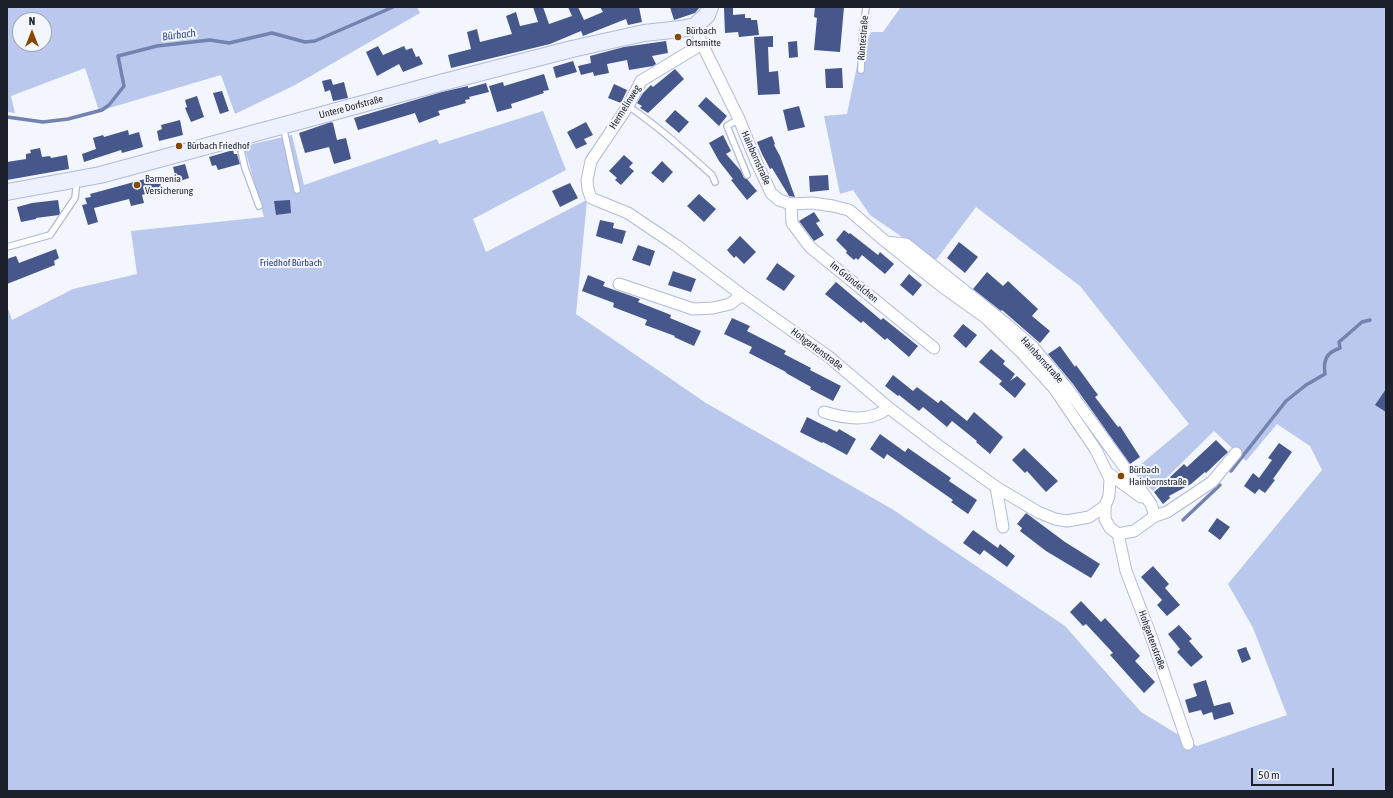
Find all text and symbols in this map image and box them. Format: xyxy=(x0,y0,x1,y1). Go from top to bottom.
north arrow xyxy=(12,12,52,52)
text: N xyxy=(29,15,35,27)
street label: Rüntestraße xyxy=(855,15,871,61)
place label: Bürbach Ortsmitte xyxy=(686,25,721,48)
water label: Bürbach xyxy=(162,26,196,44)
marker: Bürbach Ortsmitte xyxy=(673,32,683,42)
street label: Hermelinweg xyxy=(607,83,643,131)
street label: Untere Dorfstraße xyxy=(318,93,384,121)
street label: Hainbornstraße xyxy=(739,129,773,187)
place label: Bürbach Friedhof xyxy=(187,140,249,152)
marker: Bürbach Friedhof xyxy=(174,141,184,151)
place label: Barmenia Versicherung xyxy=(145,173,193,196)
marker: Barmenia Versicherung xyxy=(132,180,142,190)
park label: Friedhof Bürbach xyxy=(260,257,322,269)
street label: Im Gründelchen xyxy=(827,259,881,305)
street label: Hohgartenstraße xyxy=(789,325,845,373)
street label: Hainbornstraße xyxy=(1018,334,1066,386)
place label: Bürbach Hainbornstraße xyxy=(1129,464,1187,488)
marker: Bürbach Hainbornstraße xyxy=(1116,471,1126,481)
street label: Hohgartenstraße xyxy=(1136,609,1168,671)
scale bar xyxy=(1253,760,1336,786)
text: 50 m xyxy=(1258,768,1280,782)

